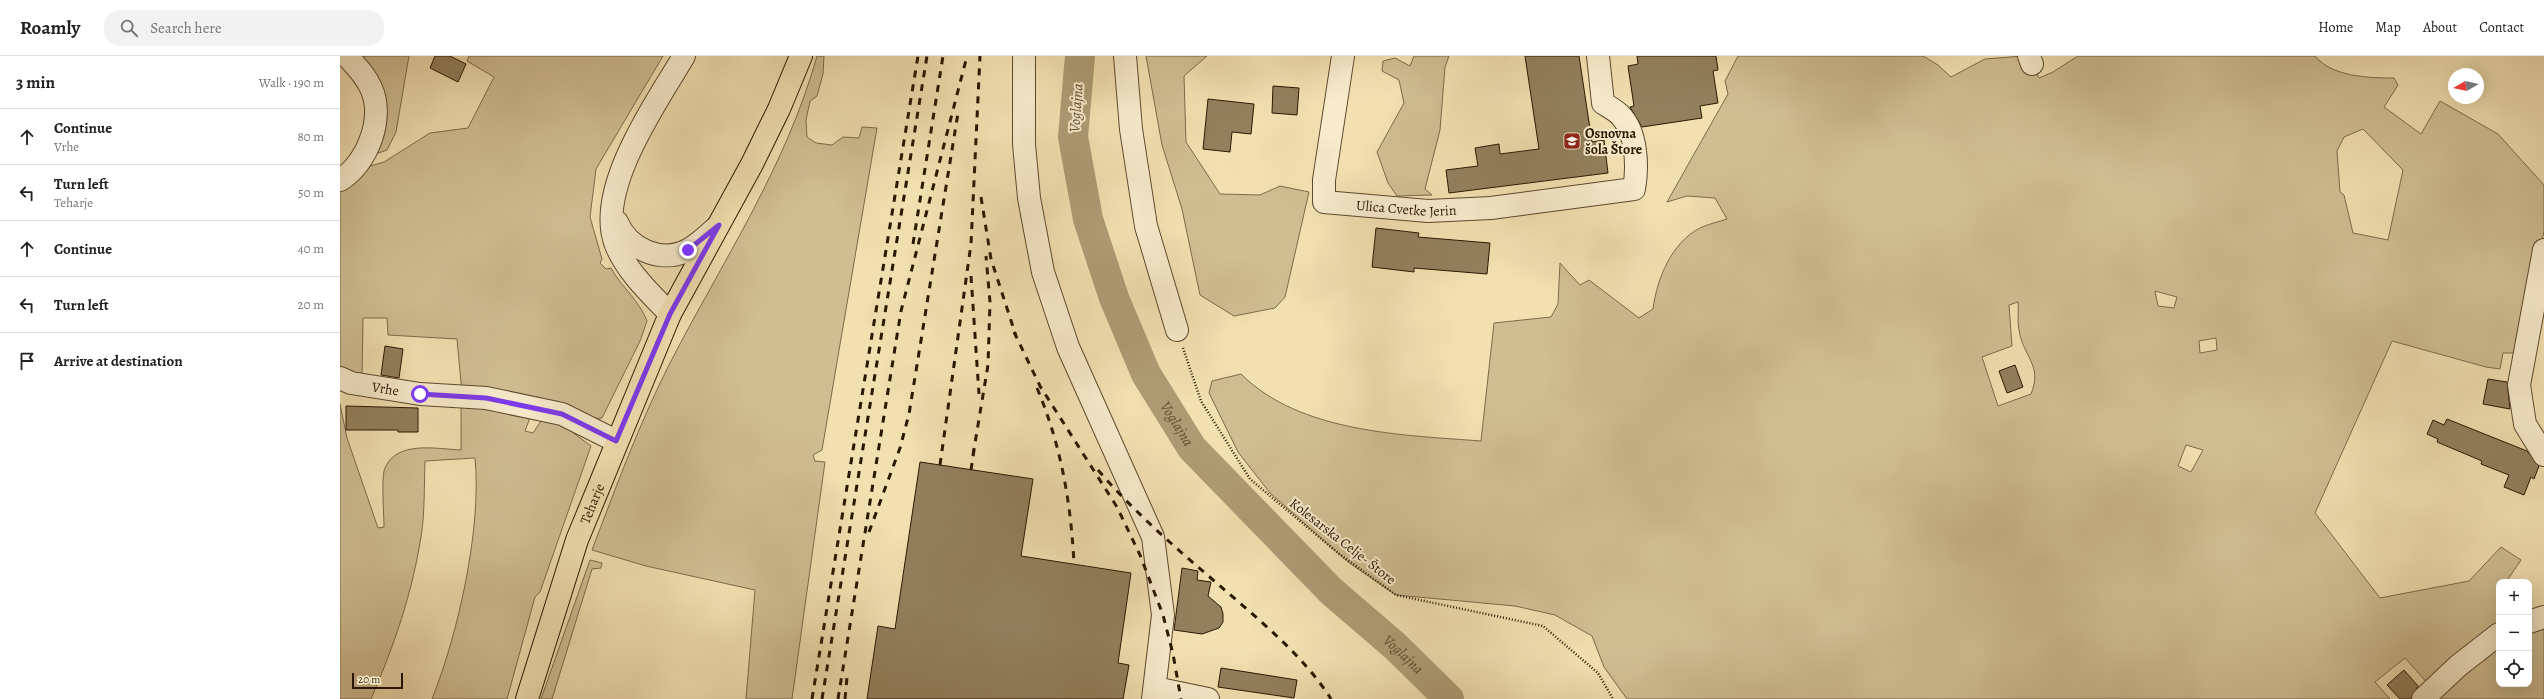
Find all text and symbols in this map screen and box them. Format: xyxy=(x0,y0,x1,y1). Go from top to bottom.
search box xyxy=(104,10,384,46)
text: Roamly xyxy=(20,15,80,41)
icon: search xyxy=(118,17,140,39)
text: Search here xyxy=(150,18,222,38)
text: Home xyxy=(2318,18,2353,37)
text: Map xyxy=(2375,18,2401,37)
text: About xyxy=(2423,18,2457,37)
text: Contact xyxy=(2479,18,2524,37)
north arrow xyxy=(2448,68,2484,104)
text: 3 min xyxy=(16,71,55,94)
text: Walk · 190 m xyxy=(259,74,324,91)
water label: Voglajna xyxy=(1064,83,1088,133)
text: Continue xyxy=(54,118,112,138)
place label: Osnovna šola Štore xyxy=(1585,124,1643,159)
icon: ahead xyxy=(16,126,38,148)
text: 80 m xyxy=(297,128,324,145)
school or university icon: Osnovna šola Štore xyxy=(1562,131,1582,151)
text: Vrhe xyxy=(54,138,79,155)
text: Turn left xyxy=(54,174,109,194)
icon: left xyxy=(16,182,38,204)
text: 50 m xyxy=(298,184,324,201)
text: Teharje xyxy=(54,194,93,211)
street label: Ulica Cvetke Jerin xyxy=(1355,196,1457,221)
icon: ahead xyxy=(16,238,38,260)
text: Continue xyxy=(54,239,112,259)
text: 40 m xyxy=(298,240,324,257)
route end xyxy=(679,241,697,259)
icon: left xyxy=(16,294,38,316)
text: Turn left xyxy=(54,295,109,315)
text: 20 m xyxy=(298,296,324,313)
icon: arrive xyxy=(16,350,38,372)
text: Arrive at destination xyxy=(54,351,183,371)
street label: Vrhe xyxy=(370,377,400,401)
route start xyxy=(411,385,429,403)
water label: Voglajna xyxy=(1156,398,1199,450)
street label: Teharje xyxy=(576,481,609,527)
street label: Kolesarska Celje- Štore xyxy=(1285,494,1400,589)
map controls xyxy=(2496,579,2532,687)
button: + xyxy=(2496,579,2532,615)
button: − xyxy=(2496,615,2532,651)
water label: Voglajna xyxy=(1379,630,1428,679)
button: locate xyxy=(2496,651,2532,687)
scale bar xyxy=(352,671,403,690)
text: 20 m xyxy=(358,672,380,687)

